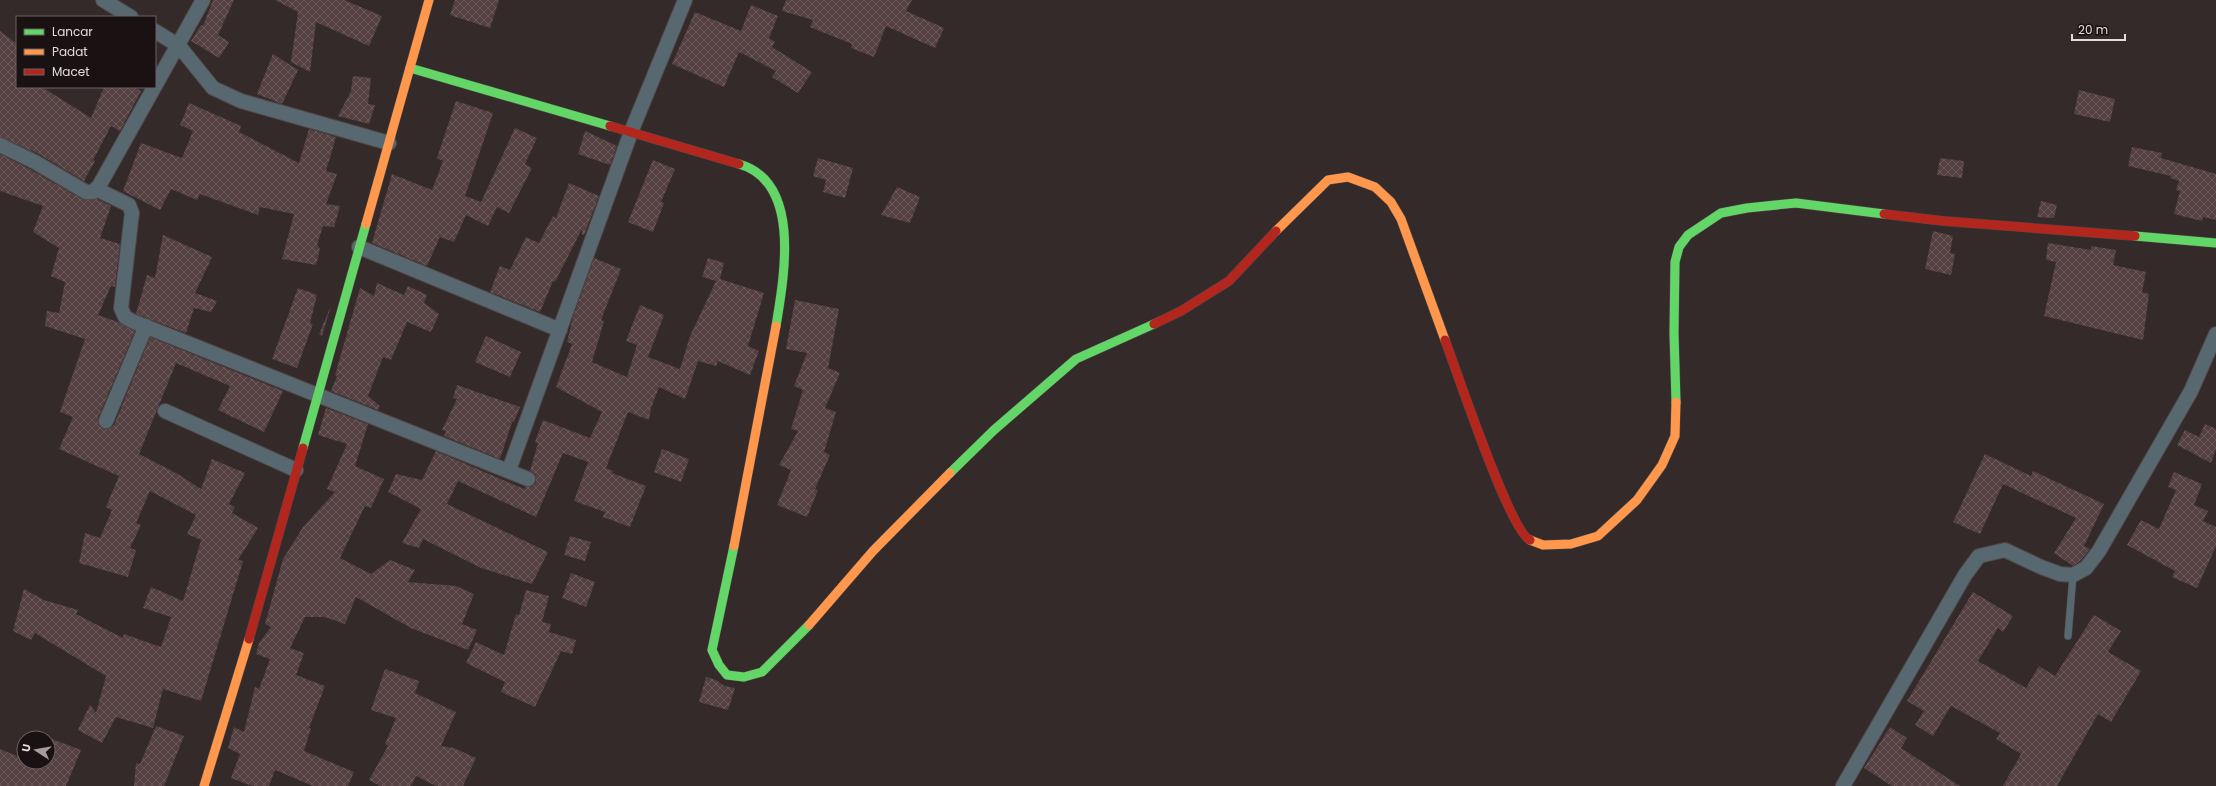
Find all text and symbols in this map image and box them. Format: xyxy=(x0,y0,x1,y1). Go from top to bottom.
legend xyxy=(16,16,156,88)
scale bar xyxy=(2072,16,2125,42)
text: 20 m xyxy=(2078,21,2108,38)
text: Lancar xyxy=(52,23,93,40)
text: Padat xyxy=(52,43,88,60)
text: Macet xyxy=(52,63,90,80)
north arrow xyxy=(16,730,56,770)
text: U xyxy=(18,742,35,753)

